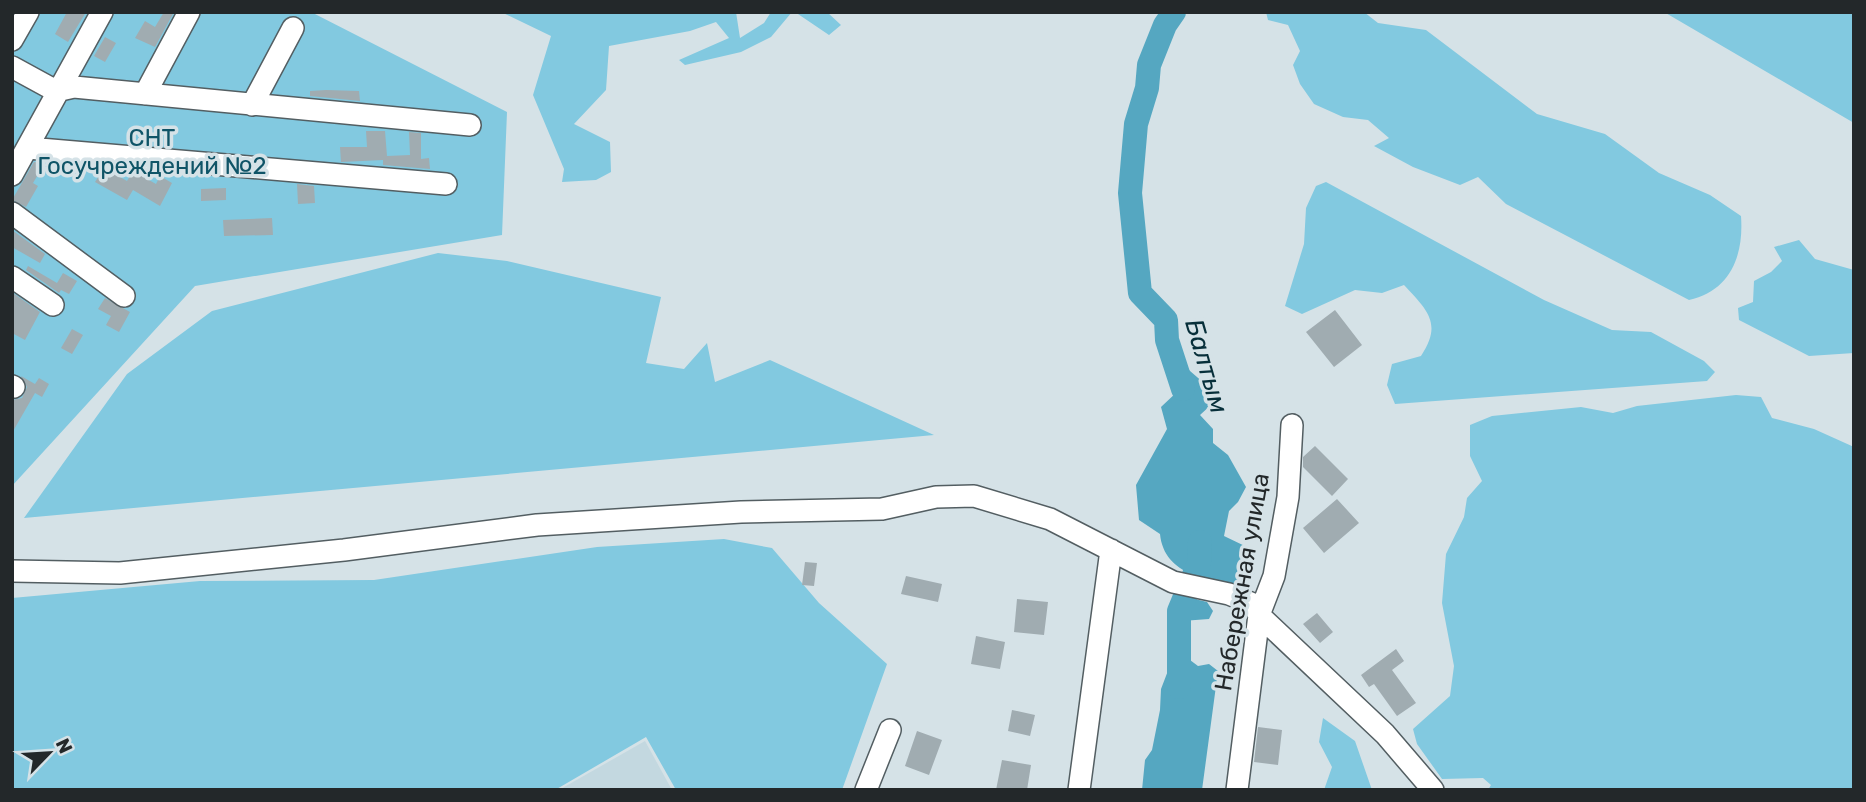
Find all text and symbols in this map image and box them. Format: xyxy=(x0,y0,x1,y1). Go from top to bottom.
park label: СНТ Госучреждений №2 xyxy=(37,124,267,180)
water label: Балтым xyxy=(1178,316,1235,417)
street label: Набережная улица xyxy=(1209,471,1275,693)
north arrow xyxy=(14,718,84,788)
text: N xyxy=(51,735,77,757)

